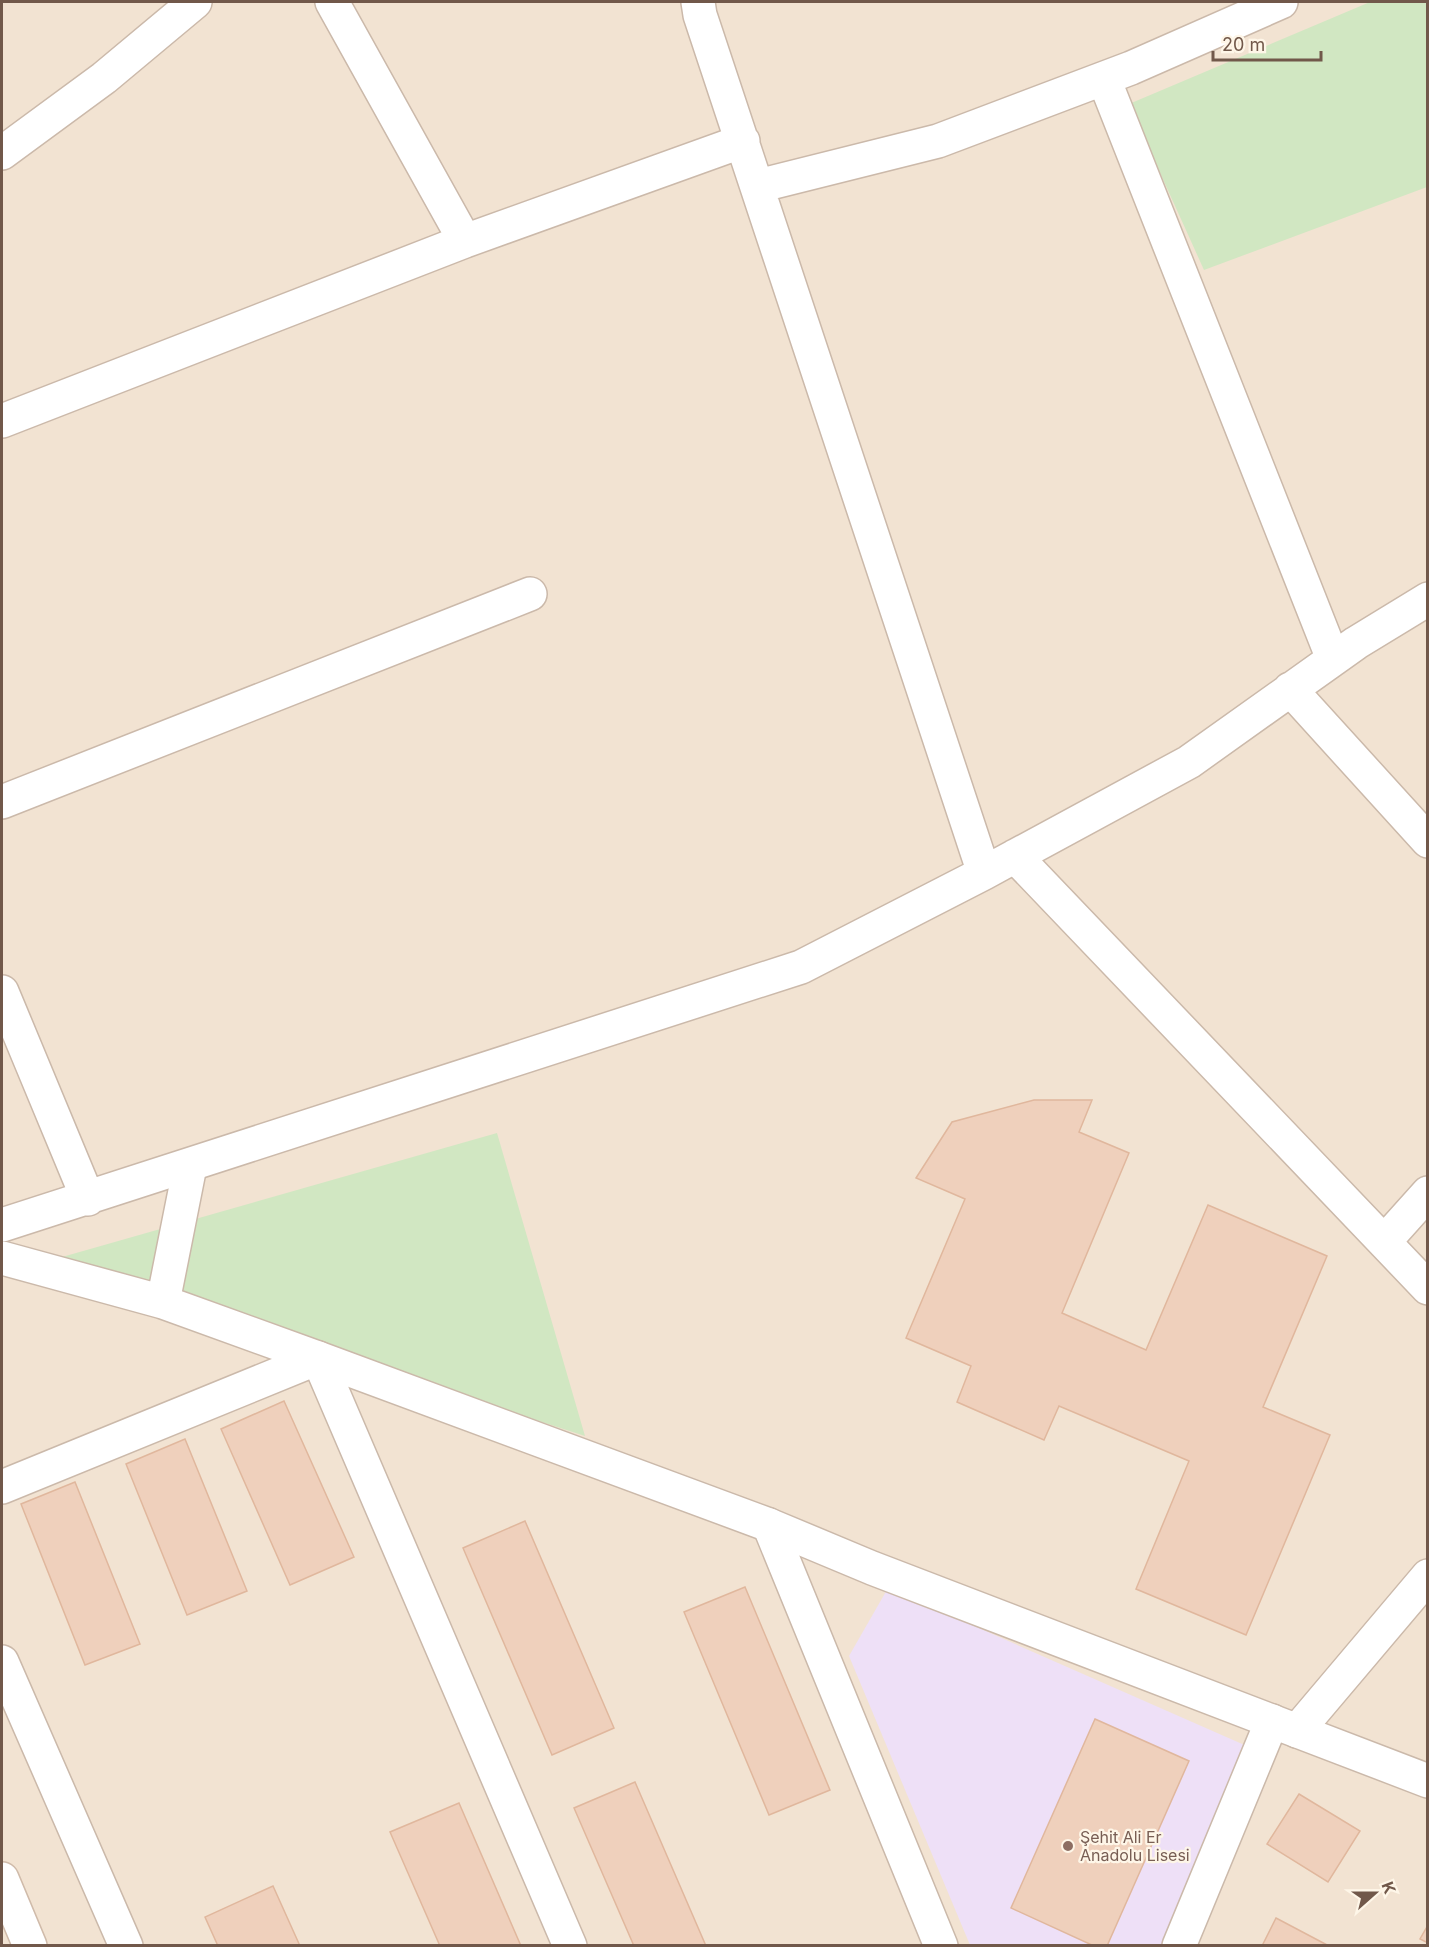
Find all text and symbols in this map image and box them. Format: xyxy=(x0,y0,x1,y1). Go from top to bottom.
scale bar xyxy=(1213,24,1321,62)
text: 20 m xyxy=(1222,34,1265,55)
place label: Şehit Ali Er Anadolu Lisesi xyxy=(1080,1827,1190,1865)
marker: Şehit Ali Er Anadolu Lisesi xyxy=(1061,1839,1075,1853)
north arrow xyxy=(1345,1863,1405,1923)
text: K xyxy=(1378,1879,1401,1897)

